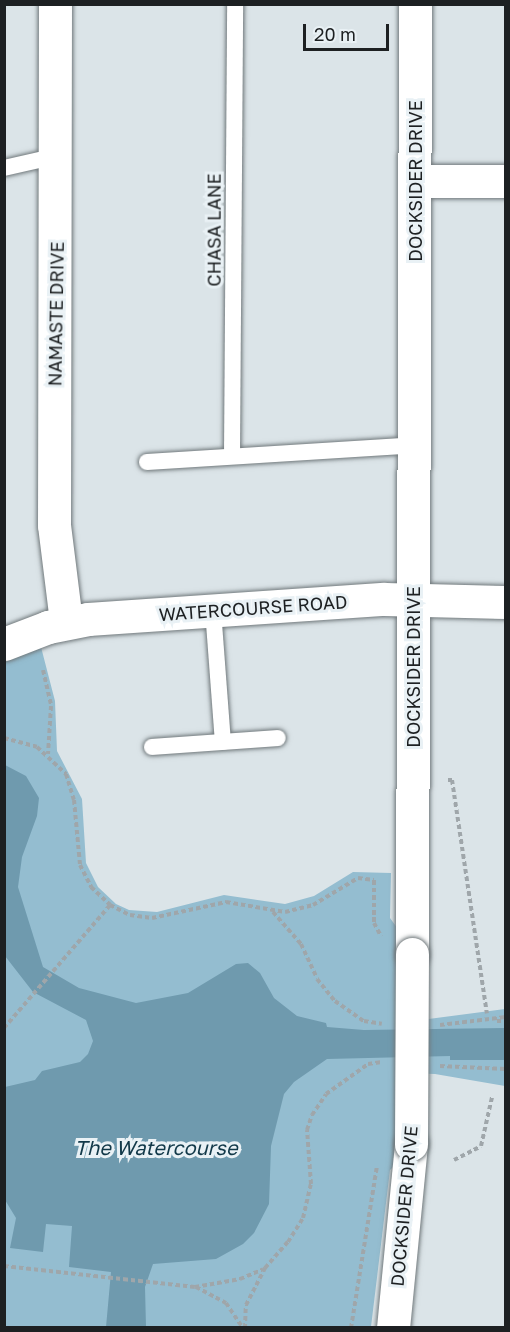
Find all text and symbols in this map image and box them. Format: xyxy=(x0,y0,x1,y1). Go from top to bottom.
scale bar xyxy=(306,12,392,50)
text: 20 m xyxy=(314,23,356,45)
street label: DOCKSIDER DRIVE xyxy=(404,100,426,262)
street label: CHASA LANE xyxy=(203,173,225,287)
street label: NAMASTE DRIVE xyxy=(44,242,68,386)
street label: DOCKSIDER DRIVE xyxy=(402,586,424,748)
street label: WATERCOURSE ROAD xyxy=(158,591,348,625)
street label: DOCKSIDER DRIVE xyxy=(386,1125,422,1287)
water label: The Watercourse xyxy=(75,1135,237,1159)

